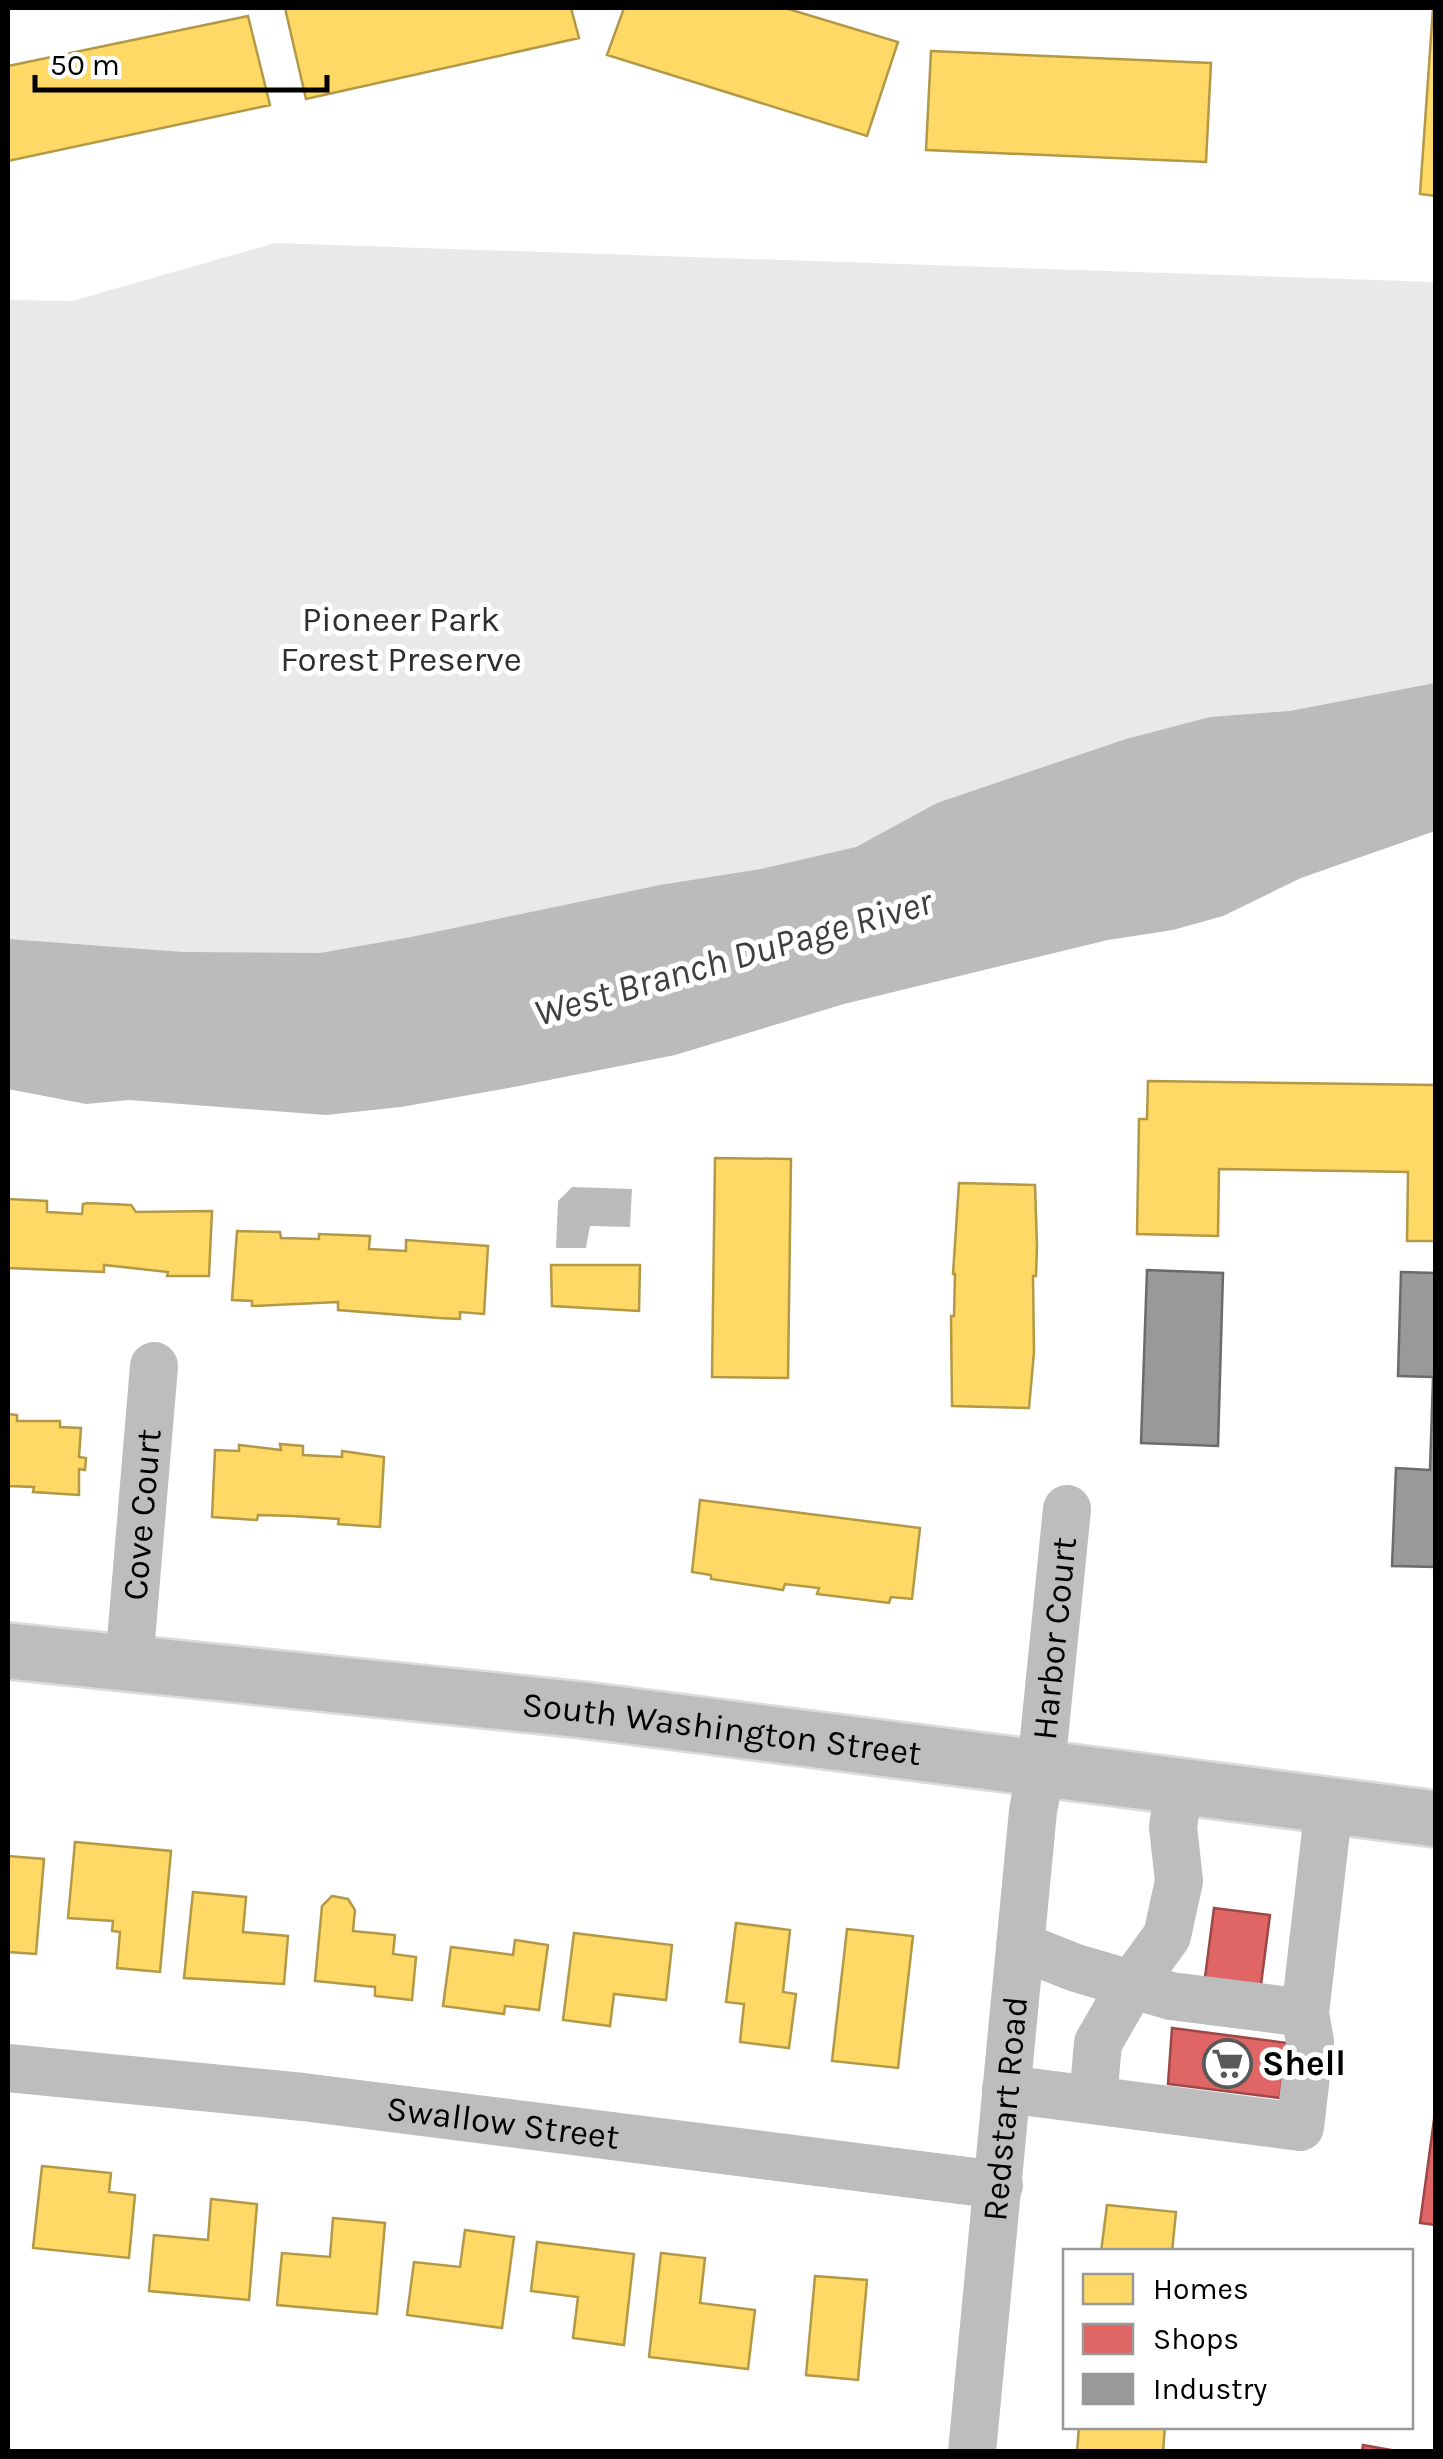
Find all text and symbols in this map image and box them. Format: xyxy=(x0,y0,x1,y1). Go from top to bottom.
scale bar xyxy=(35,30,328,92)
text: 50 m xyxy=(50,47,120,83)
park label: Pioneer Park Forest Preserve xyxy=(280,599,522,680)
water label: West Branch DuPage River xyxy=(529,879,939,1036)
street label: Cove Court xyxy=(114,1427,170,1602)
street label: Harbor Court xyxy=(1024,1535,1085,1742)
street label: South Washington Street xyxy=(520,1684,924,1774)
street label: Redstart Road xyxy=(974,1994,1036,2223)
supermarket icon: Shell xyxy=(1201,2037,1253,2089)
place label: Shell xyxy=(1262,2043,1346,2084)
street label: Swallow Street xyxy=(384,2088,622,2158)
legend xyxy=(1063,2249,1413,2429)
text: Homes xyxy=(1153,2271,1249,2307)
text: Shops xyxy=(1153,2321,1239,2357)
text: Industry xyxy=(1153,2371,1267,2407)

